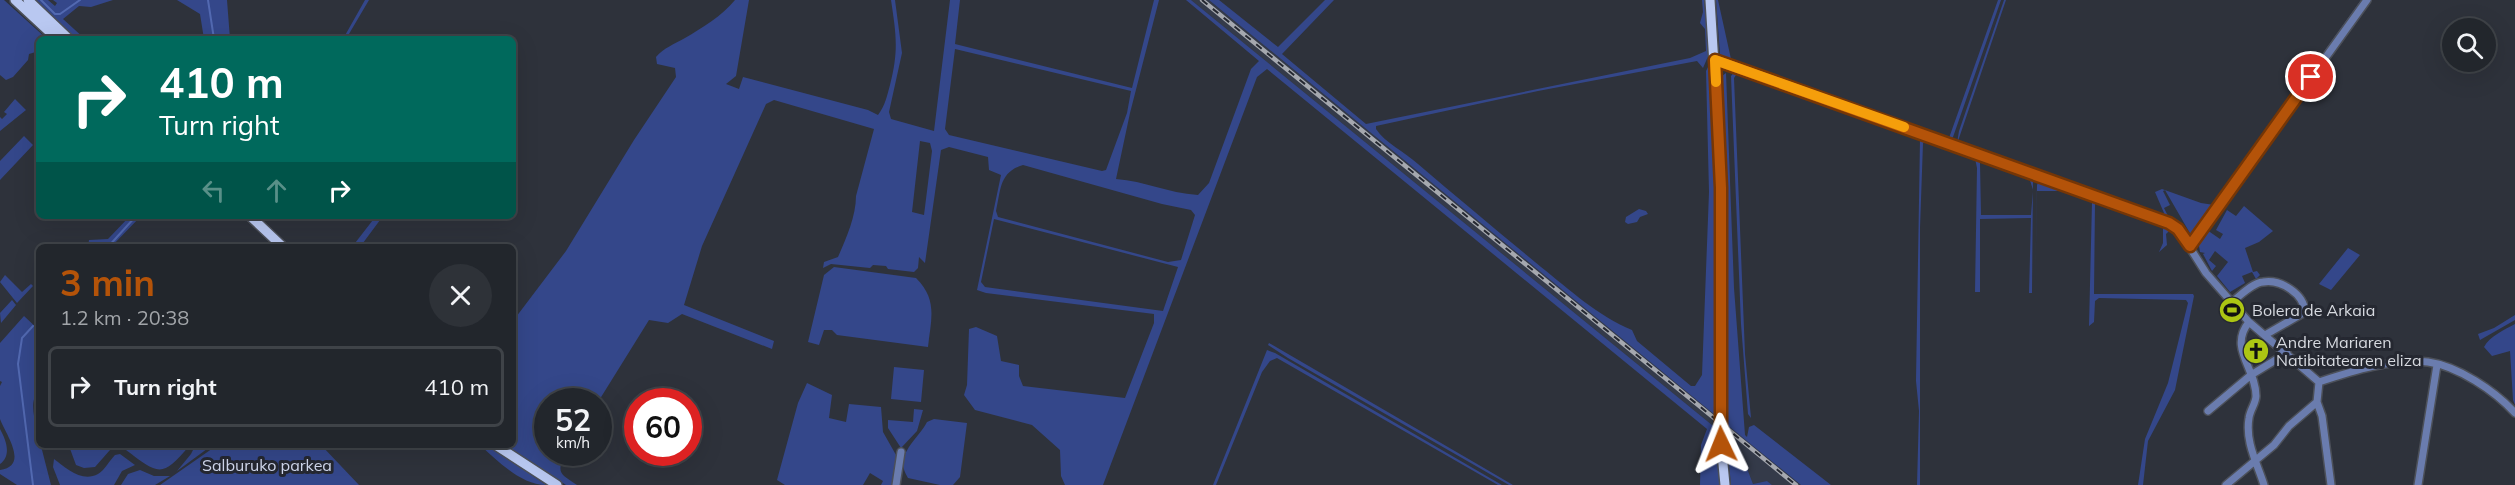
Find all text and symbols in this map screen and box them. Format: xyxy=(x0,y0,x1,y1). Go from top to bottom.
map controls xyxy=(2442,18,2496,72)
button: search xyxy=(2442,18,2496,72)
pin xyxy=(2285,51,2336,102)
text: 410 m xyxy=(159,56,284,109)
icon: right xyxy=(60,60,138,138)
icon: arrive xyxy=(2294,60,2327,93)
text: Turn right xyxy=(159,108,279,142)
icon: left xyxy=(197,174,230,207)
icon: ahead xyxy=(260,174,293,207)
icon: right xyxy=(323,174,356,207)
text: 3 min xyxy=(60,260,155,305)
button: close xyxy=(429,264,492,327)
sports icon: Bolera de Arkaia xyxy=(2217,295,2247,325)
place label: Bolera de Arkaia xyxy=(2252,300,2375,320)
text: 1.2 km · 20:38 xyxy=(60,305,189,330)
place label: Andre Mariaren Natibitatearen eliza xyxy=(2276,332,2422,370)
church icon: Andre Mariaren Natibitatearen eliza xyxy=(2241,336,2271,366)
icon: right xyxy=(63,370,96,403)
text: Turn right xyxy=(114,373,217,401)
text: 410 m xyxy=(424,373,489,401)
speed limit sign: 60 xyxy=(624,388,702,466)
text: 52 xyxy=(555,401,591,439)
position arrow xyxy=(1689,412,1753,476)
text: km/h xyxy=(556,433,590,452)
park label: Salburuko parkea xyxy=(202,455,332,475)

